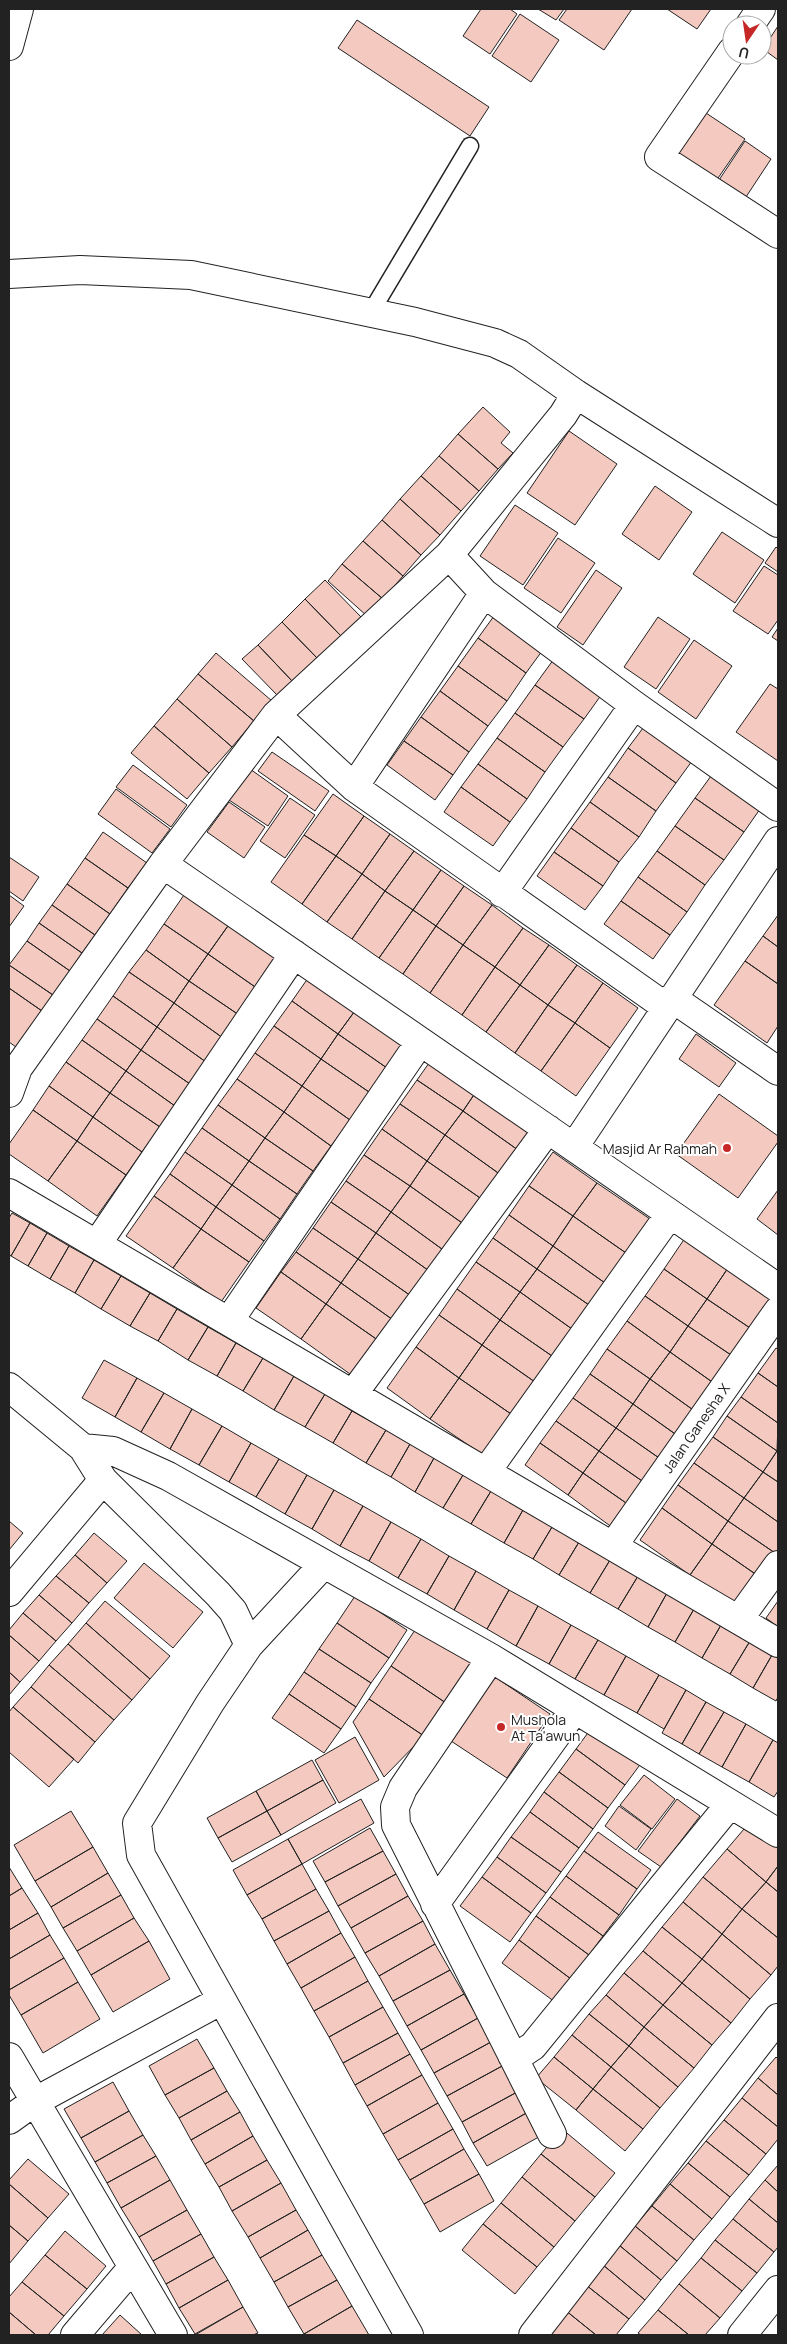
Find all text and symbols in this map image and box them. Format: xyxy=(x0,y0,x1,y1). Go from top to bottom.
north arrow xyxy=(722,15,772,65)
text: U xyxy=(737,43,751,64)
place label: Masjid Ar Rahmah xyxy=(603,1139,717,1158)
marker: Masjid Ar Rahmah xyxy=(721,1142,733,1154)
street label: Jalan Ganesha X xyxy=(658,1379,734,1477)
place label: Mushola At Ta'awun xyxy=(511,1710,580,1745)
marker: Mushola At Ta'awun xyxy=(495,1721,507,1733)

